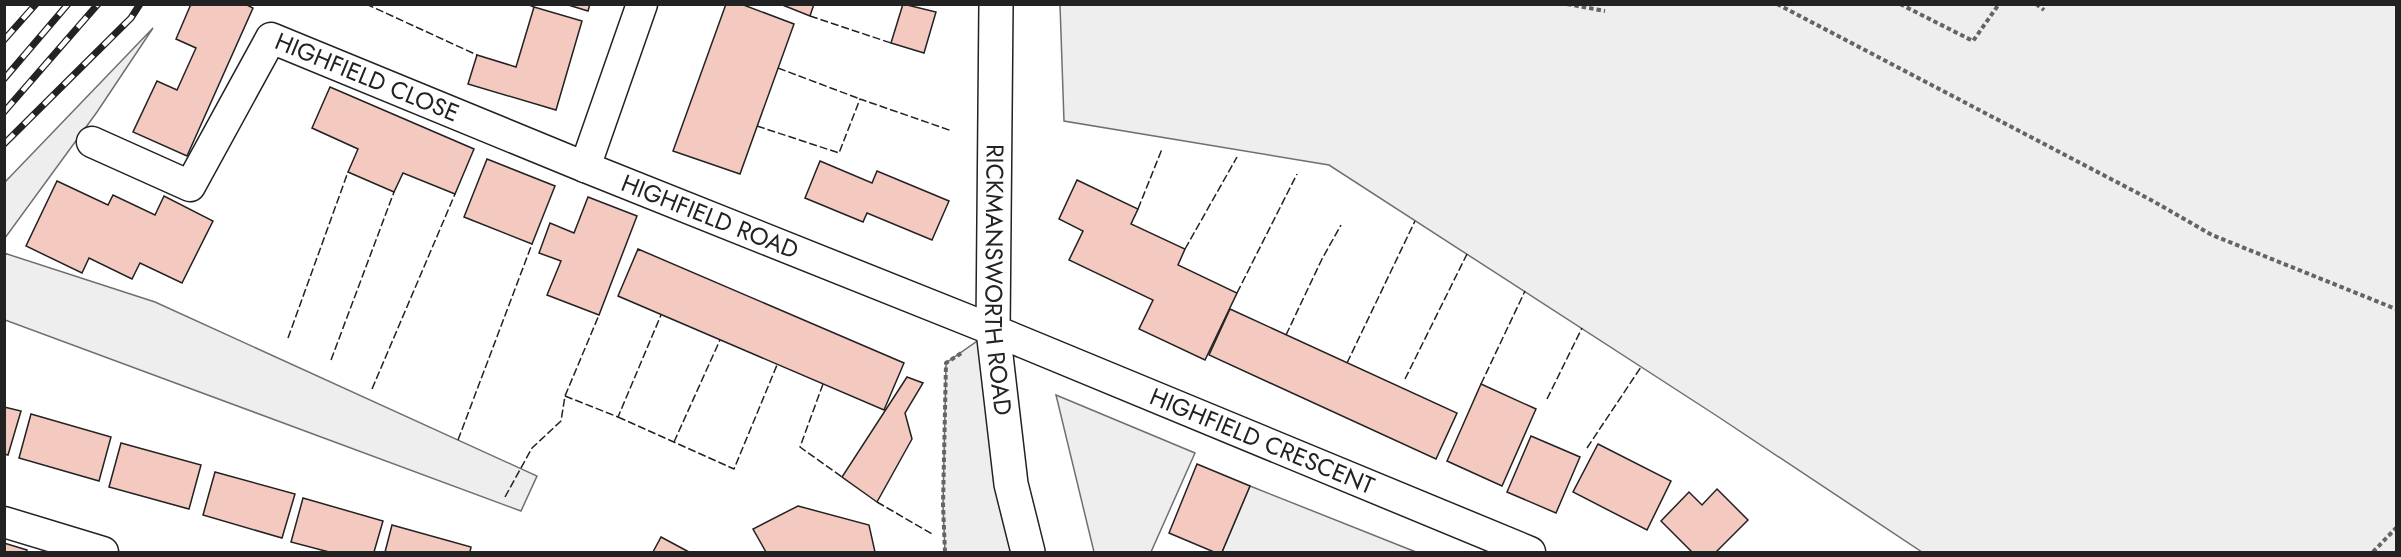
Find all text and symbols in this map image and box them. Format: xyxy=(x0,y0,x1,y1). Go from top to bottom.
street label: HIGHFIELD CLOSE xyxy=(270,24,465,130)
street label: RICKMANSWORTH ROAD xyxy=(976,144,1021,417)
street label: HIGHFIELD ROAD xyxy=(616,165,804,268)
street label: HIGHFIELD CRESCENT xyxy=(1145,379,1380,503)

